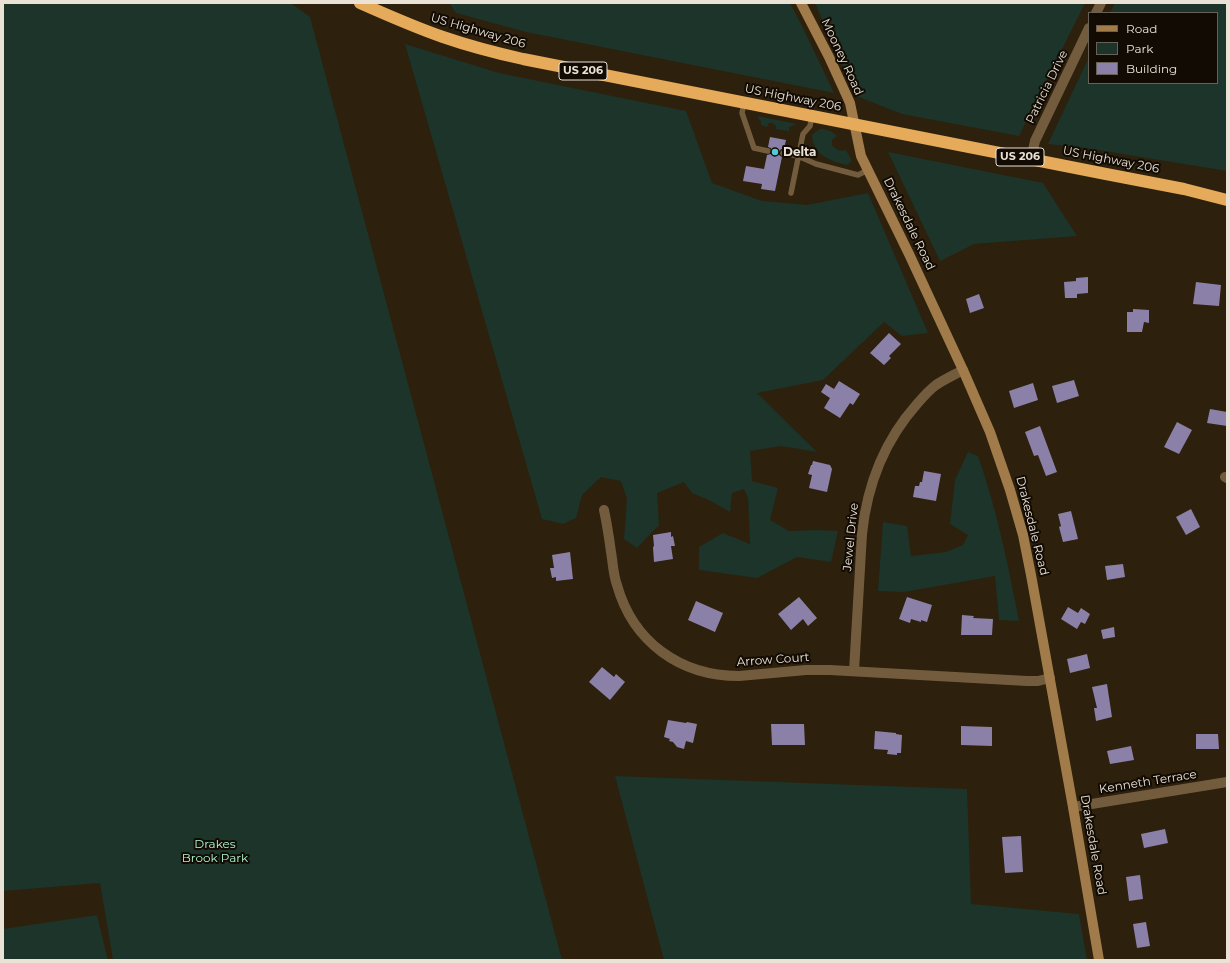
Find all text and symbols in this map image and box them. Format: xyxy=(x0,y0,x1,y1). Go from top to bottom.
street label: US Highway 206 xyxy=(429,11,527,51)
legend xyxy=(1088,12,1218,84)
street label: Mooney Road xyxy=(818,16,866,98)
text: Road xyxy=(1126,21,1157,36)
text: Park xyxy=(1126,41,1153,56)
street label: Patricia Drive xyxy=(1023,48,1071,126)
text: Building xyxy=(1126,61,1177,76)
road number: US 206 xyxy=(559,62,607,80)
street label: US Highway 206 xyxy=(743,82,843,114)
street label: US Highway 206 xyxy=(1061,144,1161,176)
place label: Delta xyxy=(783,145,817,159)
marker: Delta xyxy=(770,147,780,157)
road number: US 206 xyxy=(996,148,1044,166)
street label: Drakesdale Road xyxy=(880,175,938,273)
street label: Drakesdale Road xyxy=(1013,475,1051,577)
street label: Jewel Drive xyxy=(840,502,862,572)
street label: Arrow Court xyxy=(736,650,810,670)
street label: Kenneth Terrace xyxy=(1098,767,1198,797)
street label: Drakesdale Road xyxy=(1077,794,1109,896)
park label: Drakes Brook Park xyxy=(182,837,248,865)

